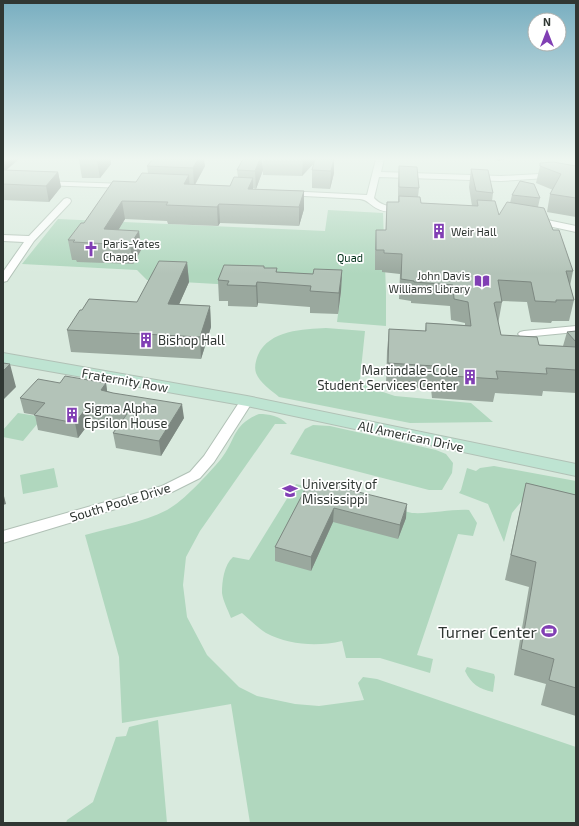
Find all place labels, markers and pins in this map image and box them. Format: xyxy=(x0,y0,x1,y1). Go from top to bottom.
building icon: Weir Hall xyxy=(430,222,448,240)
place label: Weir Hall xyxy=(451,225,497,238)
place label: Paris-Yates Chapel xyxy=(103,237,160,263)
church icon: Paris-Yates Chapel xyxy=(82,240,100,258)
place label: John Davis Williams Library xyxy=(389,269,470,295)
library icon: John Davis Williams Library xyxy=(473,272,491,290)
building icon: Bishop Hall xyxy=(137,331,155,349)
place label: Bishop Hall xyxy=(158,332,225,348)
place label: Martindale-Cole Student Services Center xyxy=(317,362,458,393)
building icon: Martindale-Cole Student Services Center xyxy=(461,368,479,386)
place label: Sigma Alpha Epsilon House xyxy=(84,400,167,431)
building icon: Sigma Alpha Epsilon House xyxy=(63,406,81,424)
place label: University of Mississippi xyxy=(302,476,378,507)
school or university icon: University of Mississippi xyxy=(281,482,299,500)
place label: Turner Center xyxy=(438,622,538,641)
sports icon: Turner Center xyxy=(540,622,558,640)

